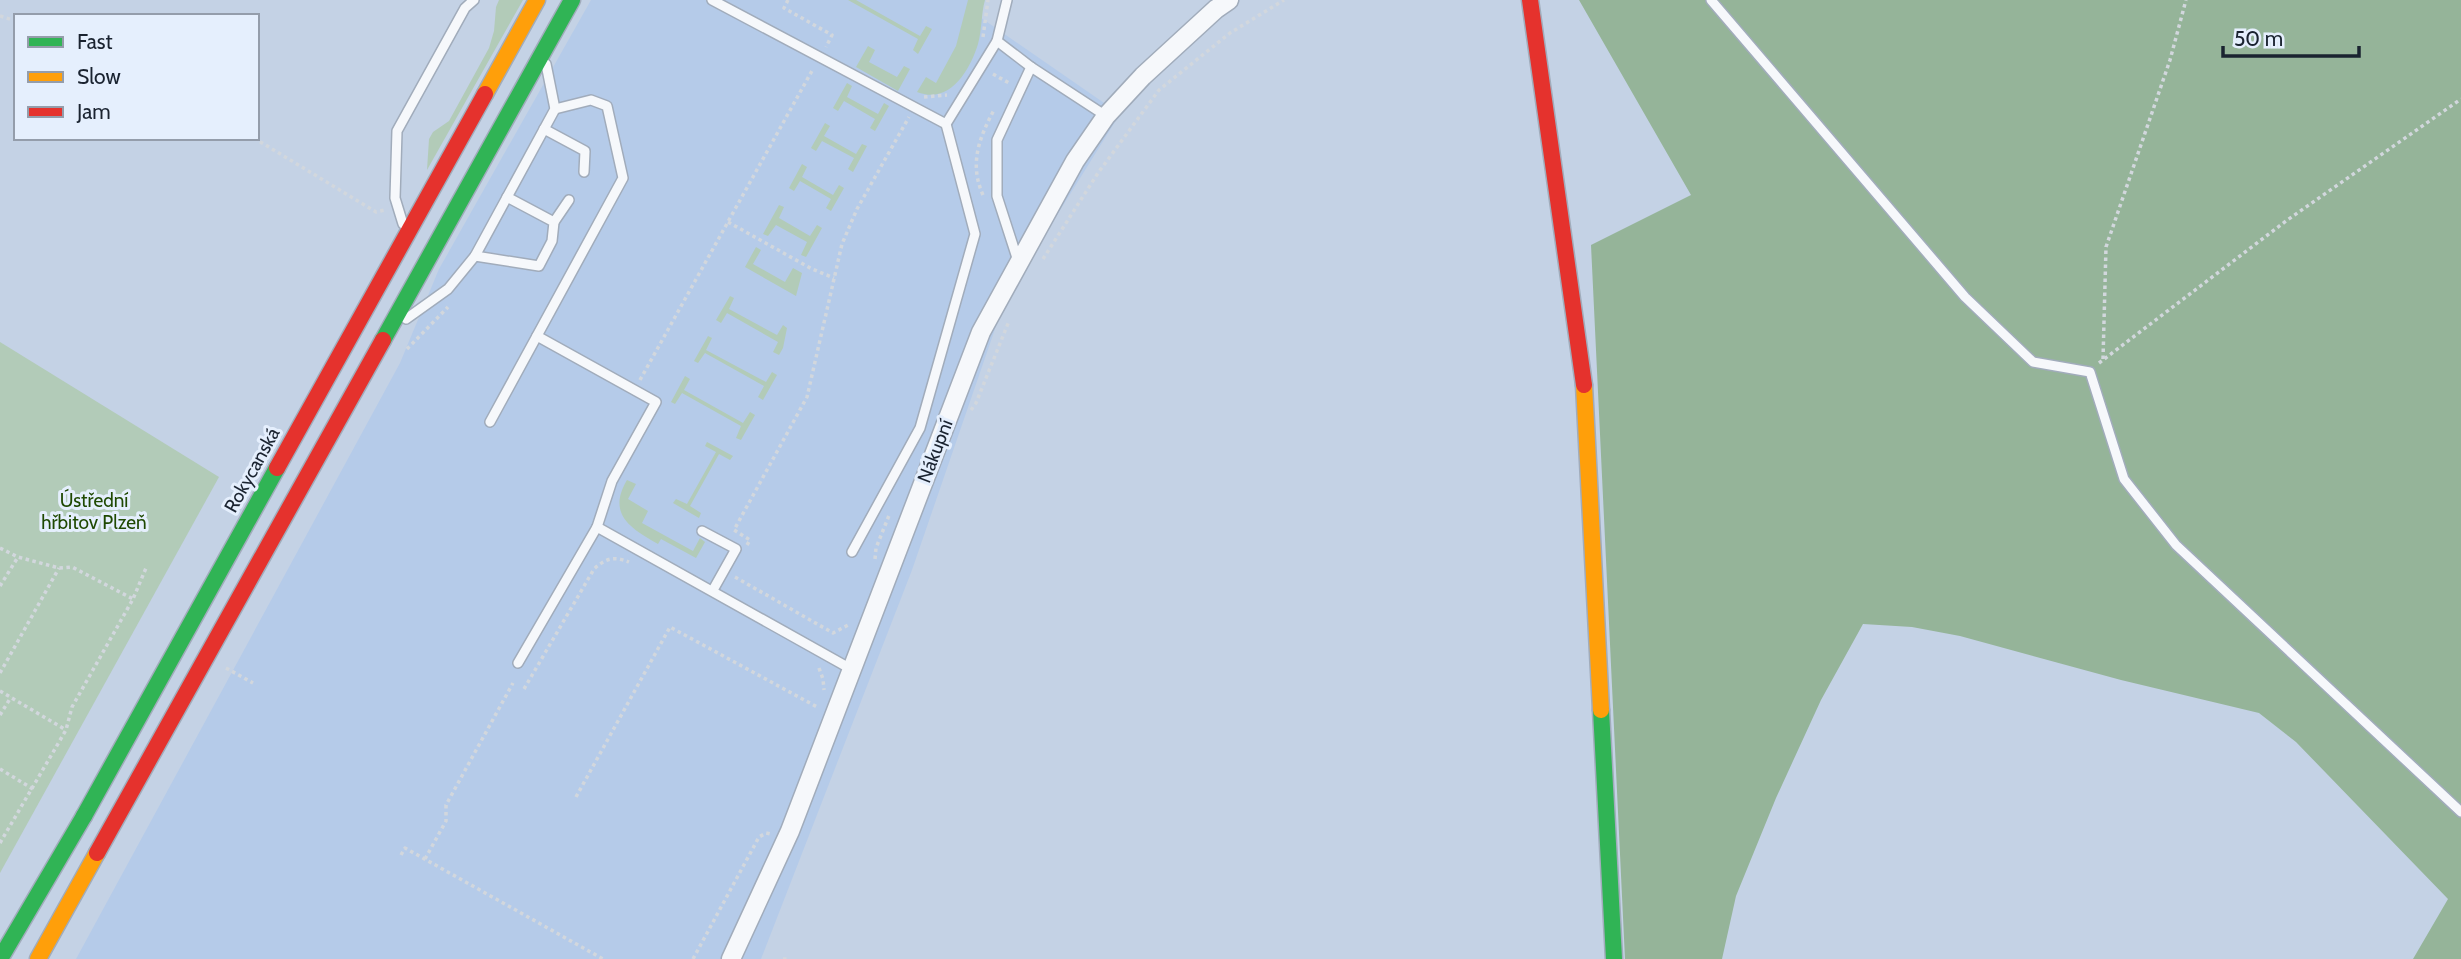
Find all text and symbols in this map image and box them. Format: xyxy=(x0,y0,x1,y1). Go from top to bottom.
legend xyxy=(14,14,259,140)
scale bar xyxy=(2223,14,2360,58)
text: 50 m xyxy=(2234,26,2283,51)
text: Fast xyxy=(77,29,113,54)
text: Slow xyxy=(77,64,121,89)
text: Jam xyxy=(76,99,111,124)
street label: Nákupní xyxy=(912,416,958,486)
street label: Rokycanská xyxy=(219,424,285,516)
park label: Ústřední hřbitov Plzeň xyxy=(41,488,147,534)

